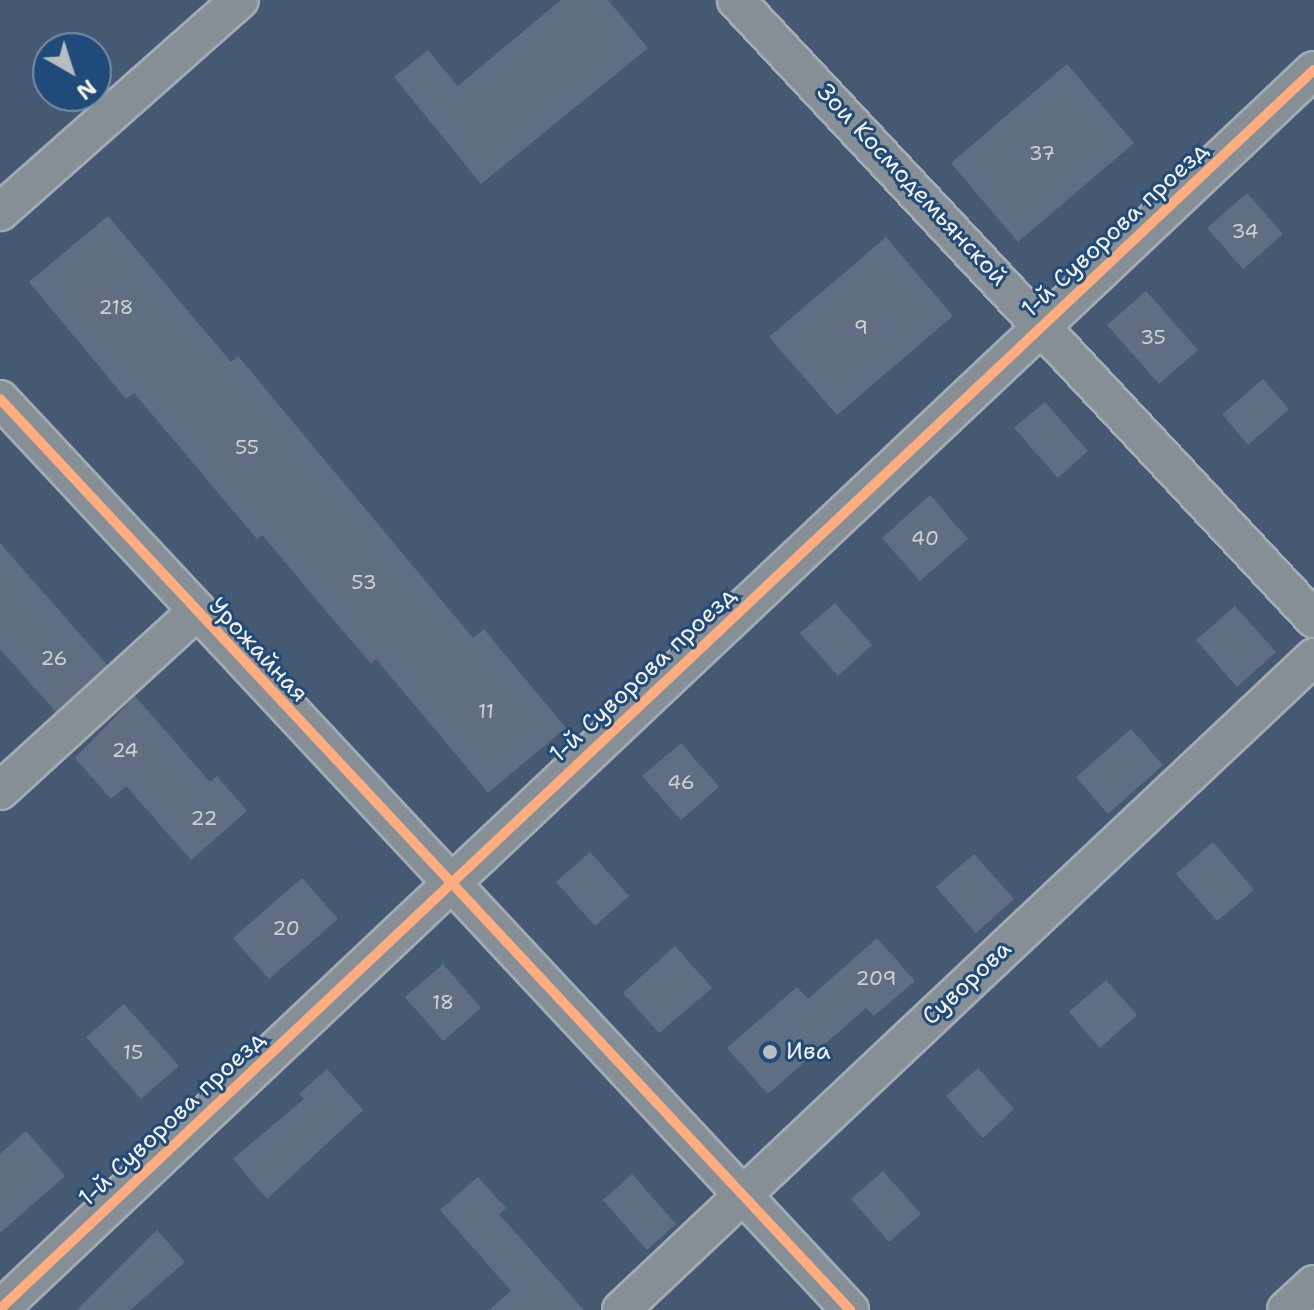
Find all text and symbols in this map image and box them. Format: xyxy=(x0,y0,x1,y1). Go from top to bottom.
north arrow xyxy=(32,32,112,112)
text: N xyxy=(70,73,102,106)
street label: Зои Космодемьянской xyxy=(811,78,1013,292)
street label: 1-й Суворова проезд xyxy=(1016,136,1214,324)
house number: 37 xyxy=(1029,141,1055,165)
house number: 34 xyxy=(1231,219,1259,243)
house number: 218 xyxy=(98,295,134,319)
house number: 9 xyxy=(854,315,868,339)
house number: 35 xyxy=(1140,325,1166,349)
house number: 55 xyxy=(235,435,259,459)
house number: 40 xyxy=(911,526,939,550)
house number: 53 xyxy=(351,570,377,594)
street label: 1-й Суворова проезд xyxy=(544,581,742,769)
street label: Урожайная xyxy=(202,592,314,708)
house number: 26 xyxy=(40,646,68,670)
house number: 11 xyxy=(478,699,494,723)
house number: 24 xyxy=(112,738,138,762)
house number: 46 xyxy=(667,770,695,794)
house number: 22 xyxy=(191,806,217,830)
house number: 20 xyxy=(272,916,300,940)
street label: Суворова xyxy=(917,935,1017,1031)
house number: 209 xyxy=(856,966,896,990)
house number: 18 xyxy=(432,990,454,1014)
street label: 1-й Суворова проезд xyxy=(73,1025,271,1213)
place label: Ива xyxy=(786,1038,831,1066)
house number: 15 xyxy=(123,1040,143,1064)
marker: Ива xyxy=(761,1043,779,1061)

